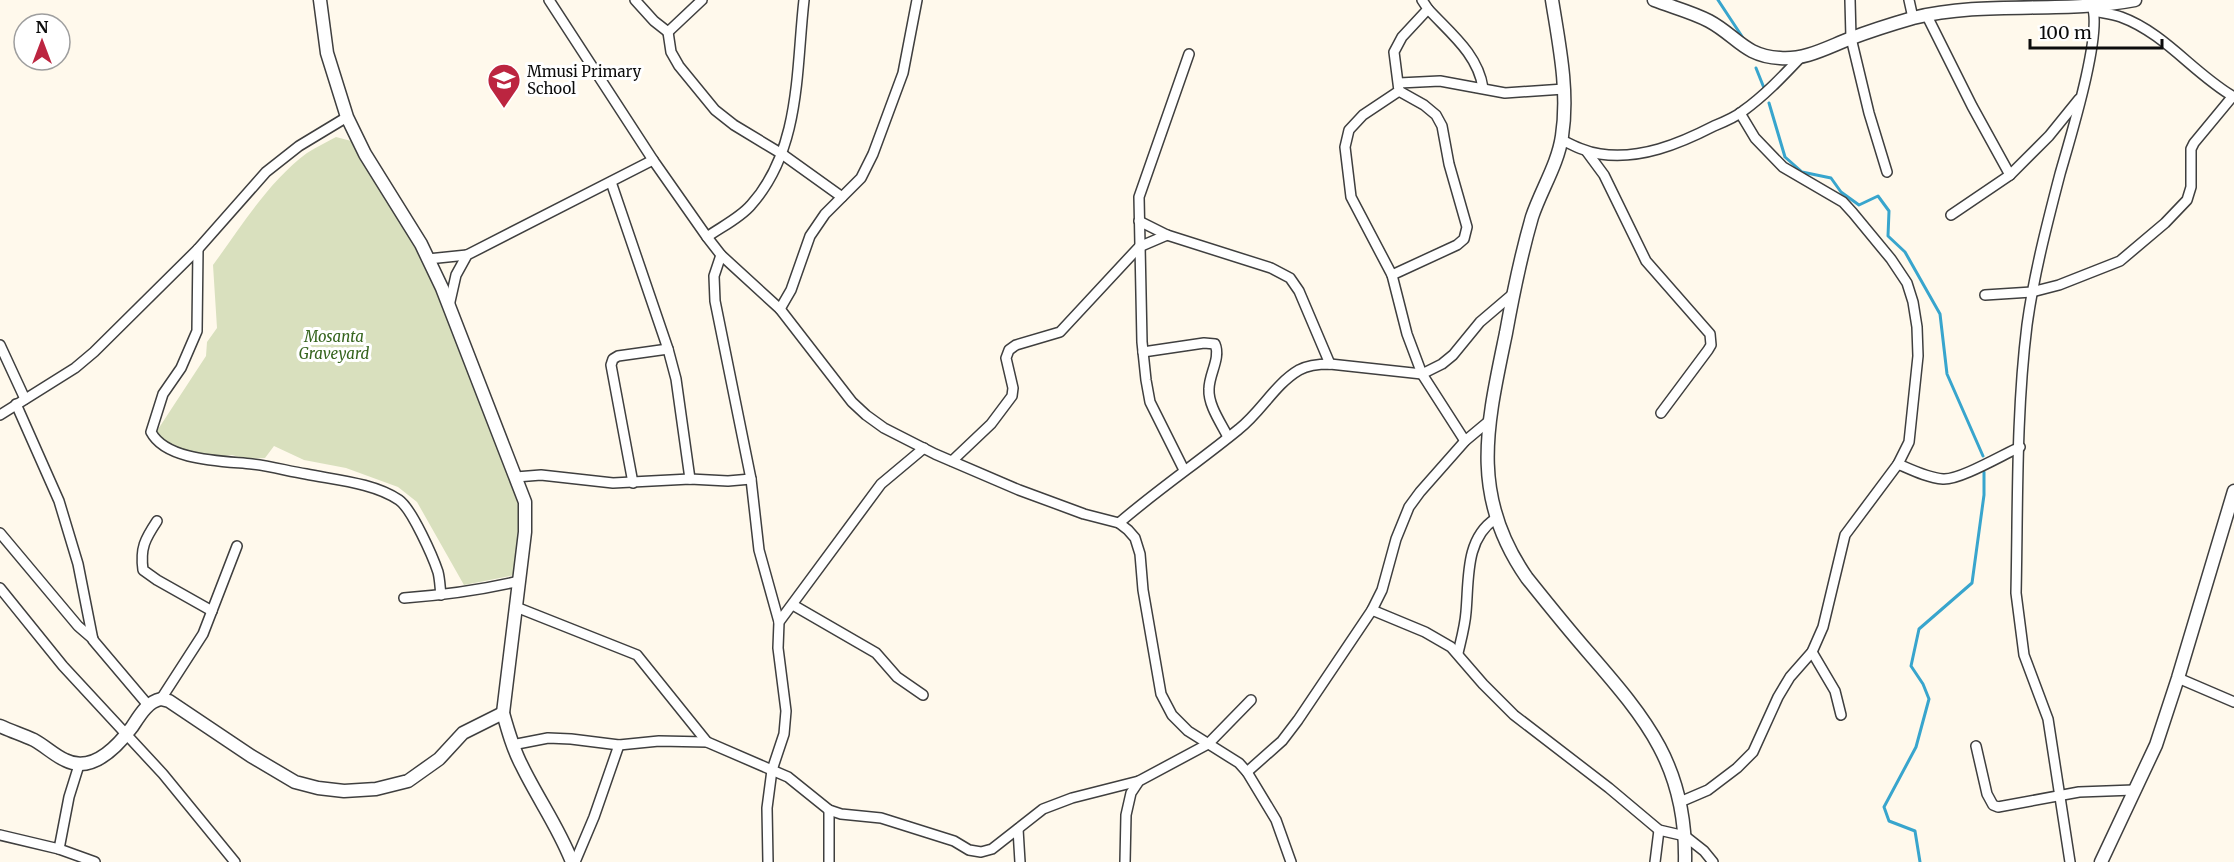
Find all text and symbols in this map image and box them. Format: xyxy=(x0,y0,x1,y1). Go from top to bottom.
north arrow xyxy=(12,12,72,72)
scale bar xyxy=(2030,12,2162,50)
text: N xyxy=(36,17,49,37)
text: 100 m xyxy=(2039,21,2092,44)
school or university icon: Mmusi Primary School xyxy=(486,62,522,109)
place label: Mmusi Primary School xyxy=(527,62,642,98)
park label: Mosanta Graveyard xyxy=(299,327,369,363)

